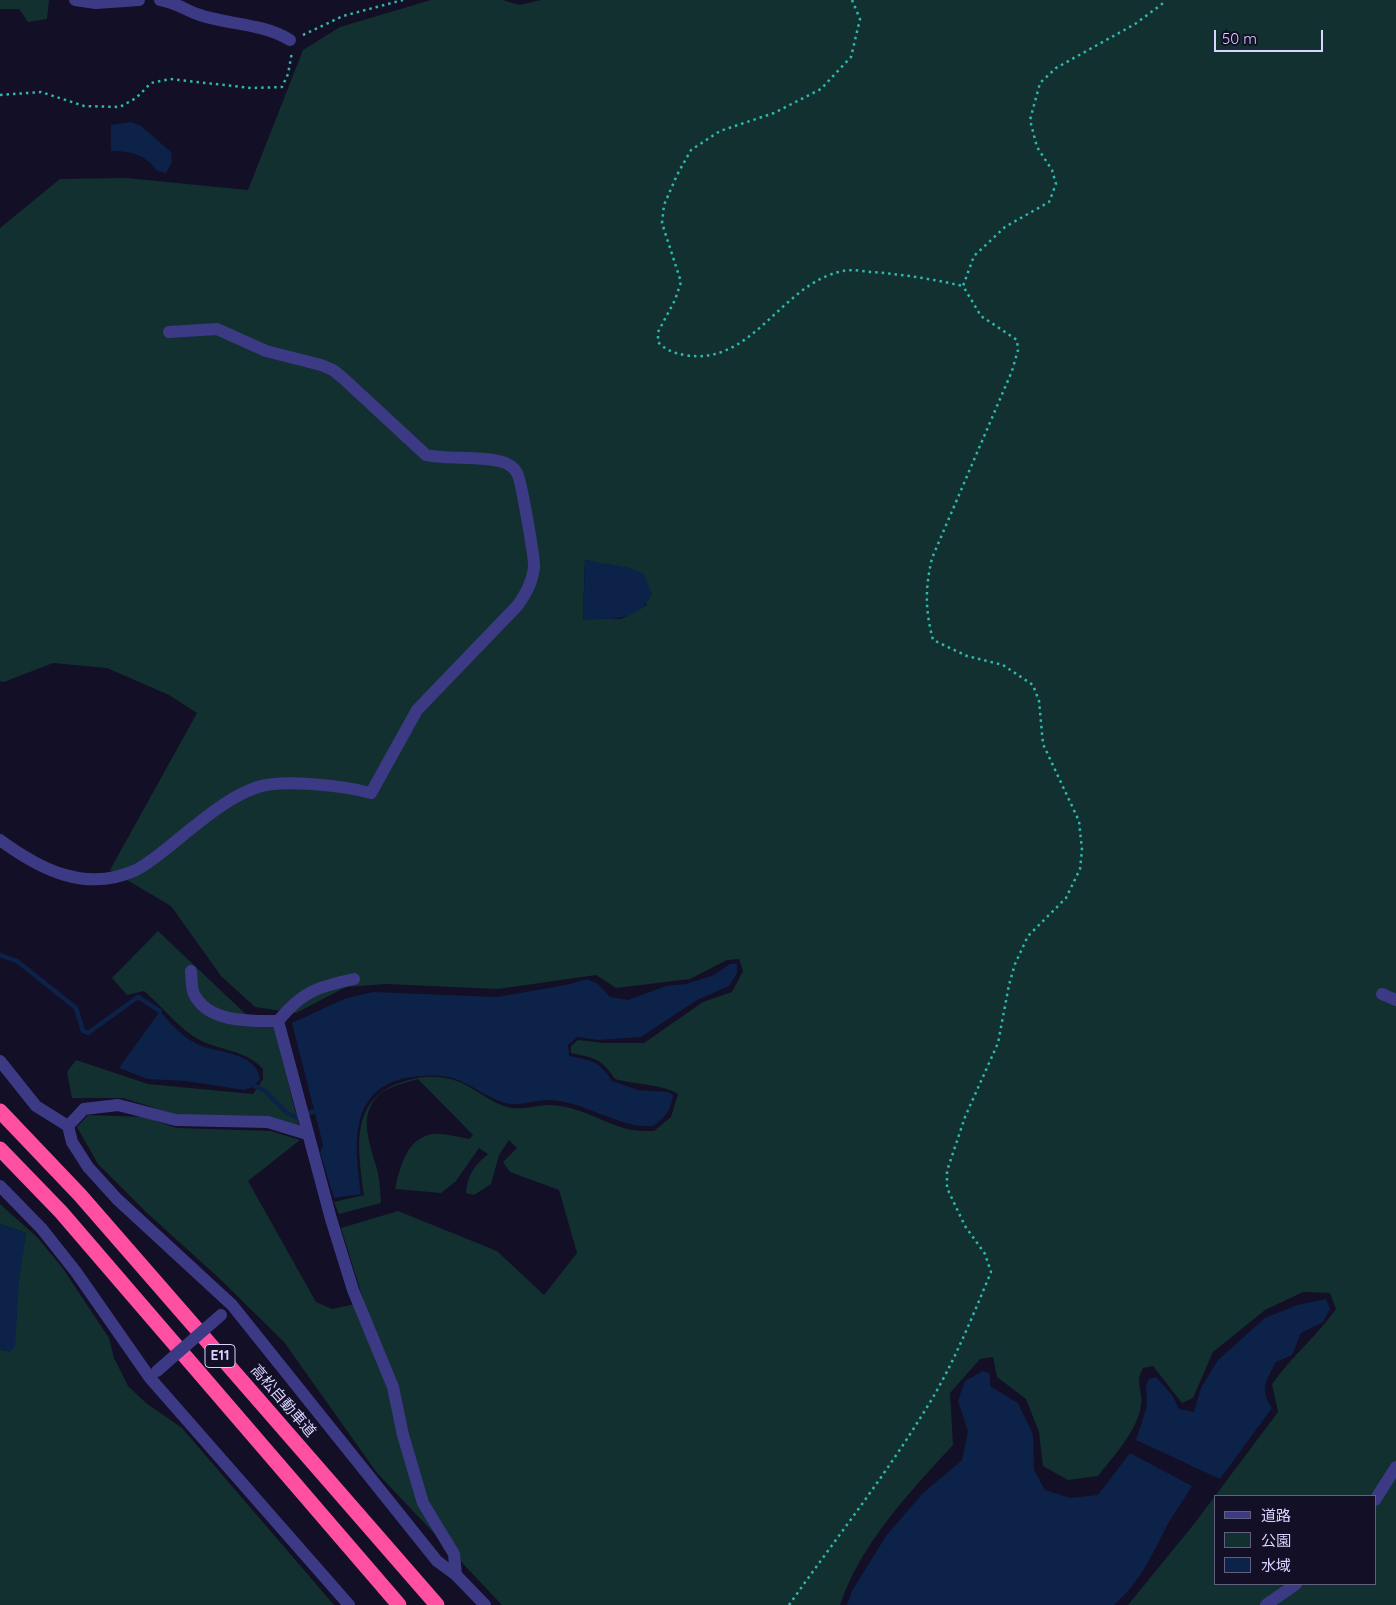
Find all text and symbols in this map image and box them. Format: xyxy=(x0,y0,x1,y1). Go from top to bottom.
scale bar xyxy=(1216,20,1325,52)
text: 50 m xyxy=(1222,29,1257,48)
road number: E11 xyxy=(205,1344,235,1368)
street label: 高松自動車道 xyxy=(247,1361,319,1441)
legend xyxy=(1214,1495,1376,1585)
text: 道路 xyxy=(1261,1506,1291,1525)
text: 公園 xyxy=(1261,1531,1291,1550)
text: 水域 xyxy=(1261,1556,1291,1575)

